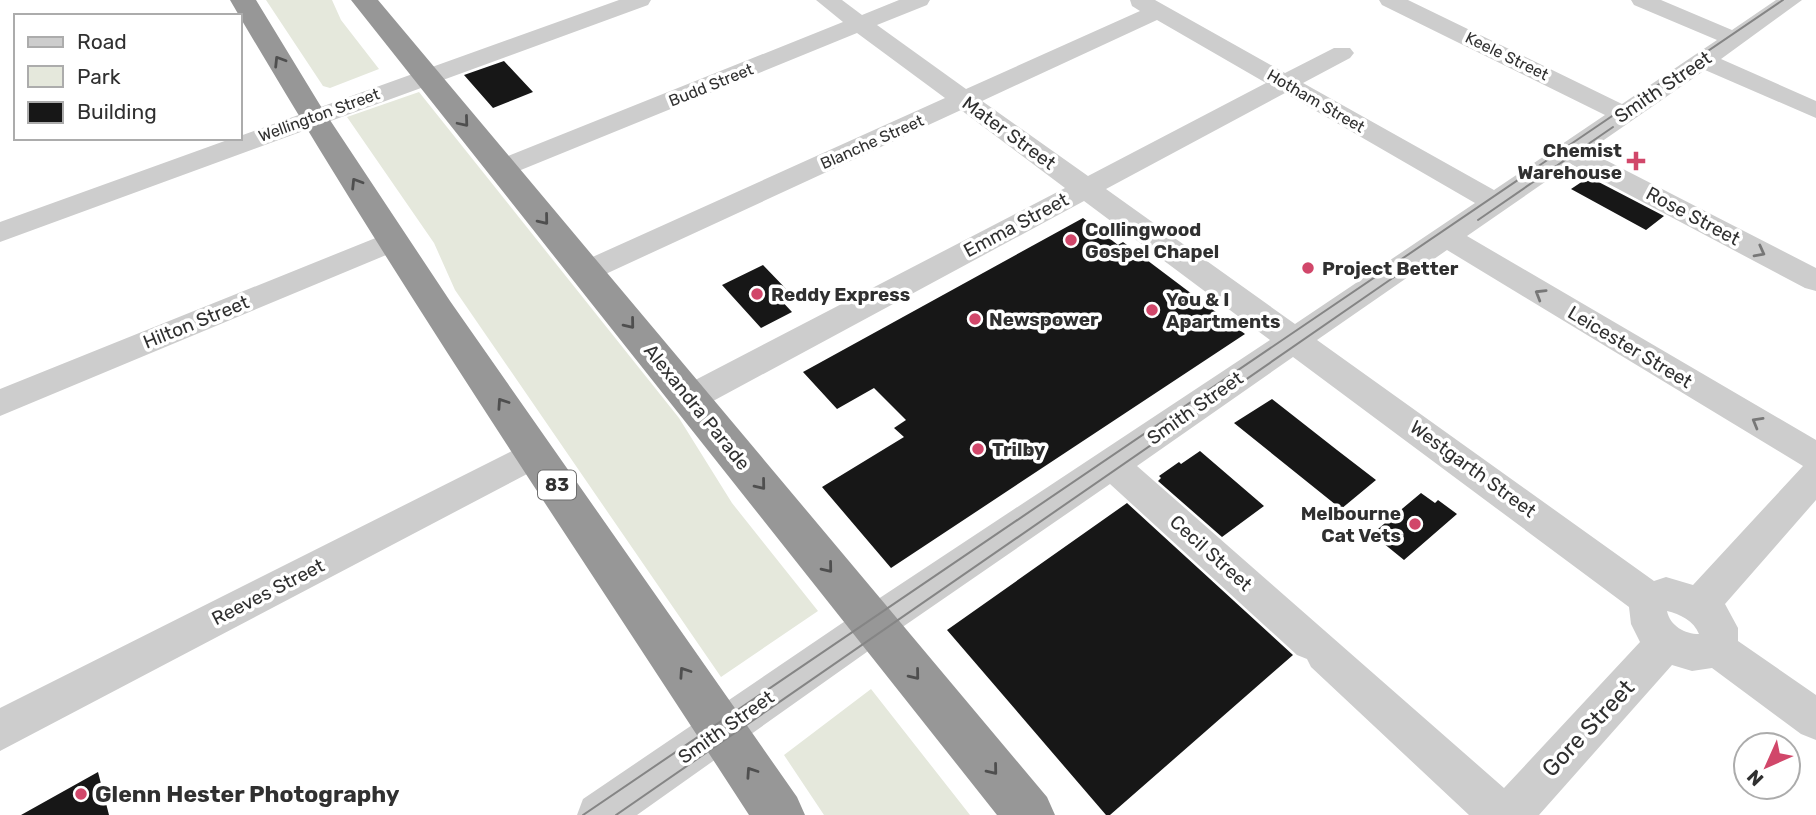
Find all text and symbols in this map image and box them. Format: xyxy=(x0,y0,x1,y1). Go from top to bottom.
legend xyxy=(14,14,242,140)
street label: Keele Street xyxy=(1462,28,1552,84)
text: Road xyxy=(77,29,127,54)
street label: Smith Street xyxy=(1610,46,1716,128)
one-way arrow xyxy=(274,56,287,69)
street label: Budd Street xyxy=(666,59,756,111)
text: Park xyxy=(77,64,121,89)
street label: Hotham Street xyxy=(1264,65,1368,137)
street label: Wellington Street xyxy=(256,84,382,146)
street label: Mater Street xyxy=(958,91,1061,175)
text: Building xyxy=(77,99,157,124)
street label: Blanche Street xyxy=(818,111,926,173)
one-way arrow xyxy=(456,114,468,127)
place label: Chemist Warehouse xyxy=(1518,139,1622,184)
marker: Chemist Warehouse xyxy=(1628,153,1644,169)
one-way arrow xyxy=(352,178,365,191)
street label: Rose Street xyxy=(1642,182,1744,251)
street label: Emma Street xyxy=(960,187,1073,262)
one-way arrow xyxy=(536,211,548,224)
place label: Collingwood Gospel Chapel xyxy=(1085,218,1219,263)
marker: Collingwood Gospel Chapel xyxy=(1063,232,1079,248)
one-way arrow xyxy=(1753,243,1765,257)
place label: Project Better xyxy=(1322,257,1459,280)
marker: Project Better xyxy=(1300,260,1316,276)
place label: Reddy Express xyxy=(771,283,910,306)
marker: Reddy Express xyxy=(749,286,765,302)
place label: You & I Apartments xyxy=(1166,288,1281,333)
one-way arrow xyxy=(1535,289,1548,302)
street label: Hilton Street xyxy=(140,290,253,354)
street label: Leicester Street xyxy=(1564,301,1697,393)
marker: You & I Apartments xyxy=(1144,302,1160,318)
place label: Newspower xyxy=(989,308,1099,331)
marker: Newspower xyxy=(967,311,983,327)
one-way arrow xyxy=(622,316,634,329)
street label: Alexandra Parade xyxy=(639,339,755,475)
street label: Smith Street xyxy=(1143,366,1248,450)
one-way arrow xyxy=(497,397,510,410)
street label: Westgarth Street xyxy=(1405,416,1541,523)
one-way arrow xyxy=(1752,417,1765,430)
place label: Trilby xyxy=(992,438,1046,461)
marker: Trilby xyxy=(970,441,986,457)
road number: 83 xyxy=(538,471,576,500)
one-way arrow xyxy=(753,476,765,489)
place label: Melbourne Cat Vets xyxy=(1301,502,1401,547)
street label: Cecil Street xyxy=(1165,510,1257,596)
marker: Melbourne Cat Vets xyxy=(1407,516,1423,532)
street label: Reeves Street xyxy=(208,553,329,630)
one-way arrow xyxy=(820,559,832,572)
one-way arrow xyxy=(907,666,919,679)
one-way arrow xyxy=(679,667,692,680)
street label: Gore Street xyxy=(1536,674,1640,782)
street label: Smith Street xyxy=(674,685,779,769)
north arrow xyxy=(1732,731,1802,801)
one-way arrow xyxy=(985,762,997,775)
text: N xyxy=(1742,765,1768,791)
one-way arrow xyxy=(747,767,759,780)
place label: Glenn Hester Photography xyxy=(95,780,400,808)
marker: Glenn Hester Photography xyxy=(73,786,89,802)

